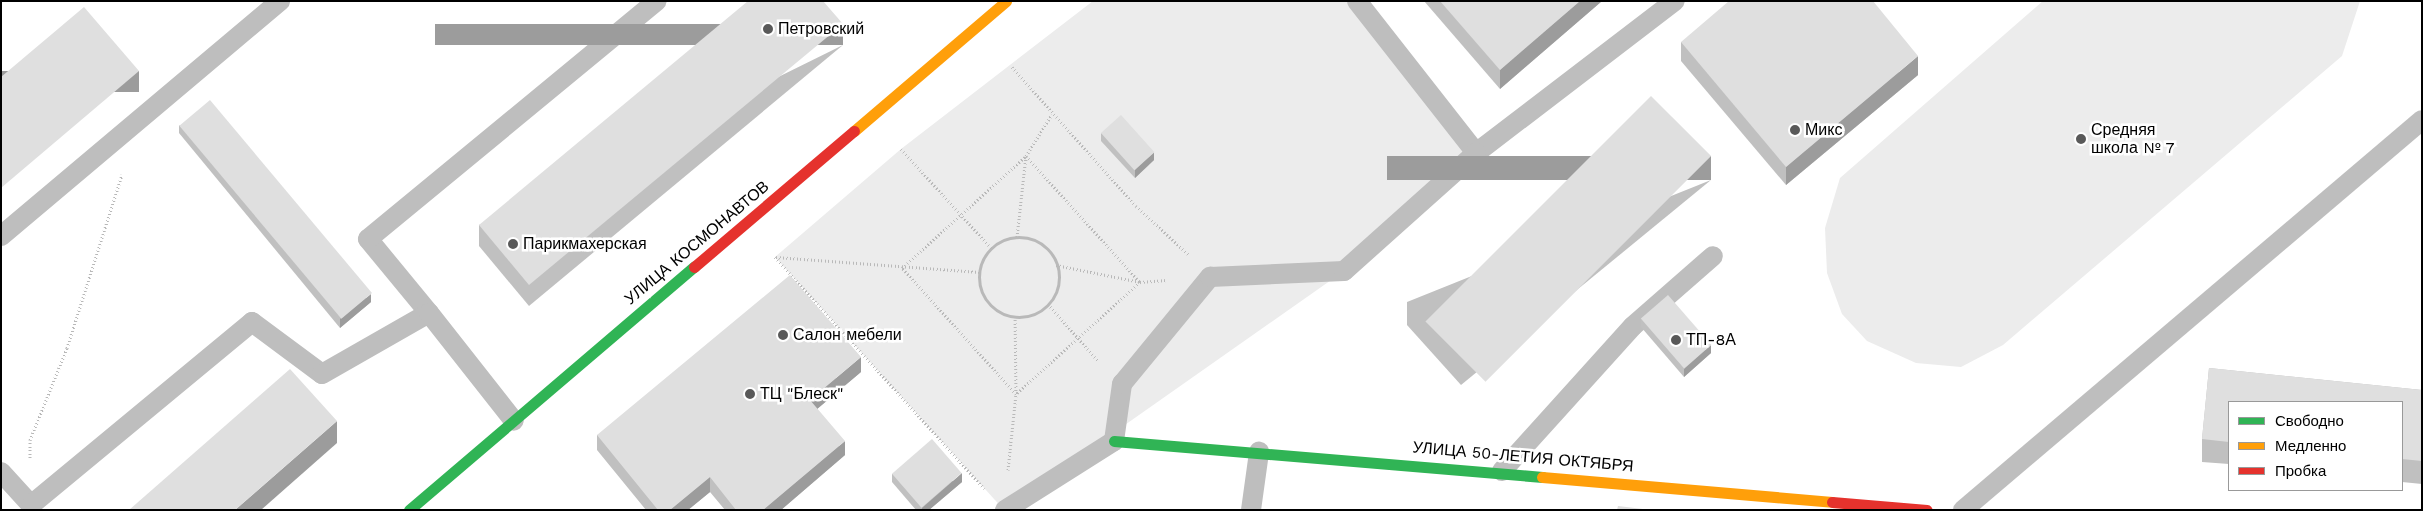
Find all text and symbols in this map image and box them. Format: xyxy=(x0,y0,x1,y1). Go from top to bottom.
place label: Петровский xyxy=(778,19,864,39)
marker: Петровский xyxy=(762,23,774,35)
place label: Микс xyxy=(1805,120,1842,140)
place label: Средняя школа № 7 xyxy=(2091,120,2175,158)
marker: Микс xyxy=(1789,124,1801,136)
marker: Средняя школа № 7 xyxy=(2075,133,2087,145)
street label: УЛИЦА КОСМОНАВТОВ xyxy=(621,177,773,309)
place label: Парикмахерская xyxy=(523,234,647,254)
marker: Парикмахерская xyxy=(507,238,519,250)
place label: Салон мебели xyxy=(793,325,902,345)
marker: Салон мебели xyxy=(777,329,789,341)
place label: ТП-8А xyxy=(1686,330,1736,350)
marker: ТП-8А xyxy=(1670,334,1682,346)
place label: ТЦ "Блеск" xyxy=(760,384,844,404)
marker: ТЦ "Блеск" xyxy=(744,388,756,400)
legend xyxy=(2228,401,2403,491)
text: Свободно xyxy=(2275,412,2344,430)
text: Медленно xyxy=(2275,437,2346,455)
street label: УЛИЦА 50-ЛЕТИЯ ОКТЯБРЯ xyxy=(1412,438,1634,476)
text: Пробка xyxy=(2275,462,2326,480)

